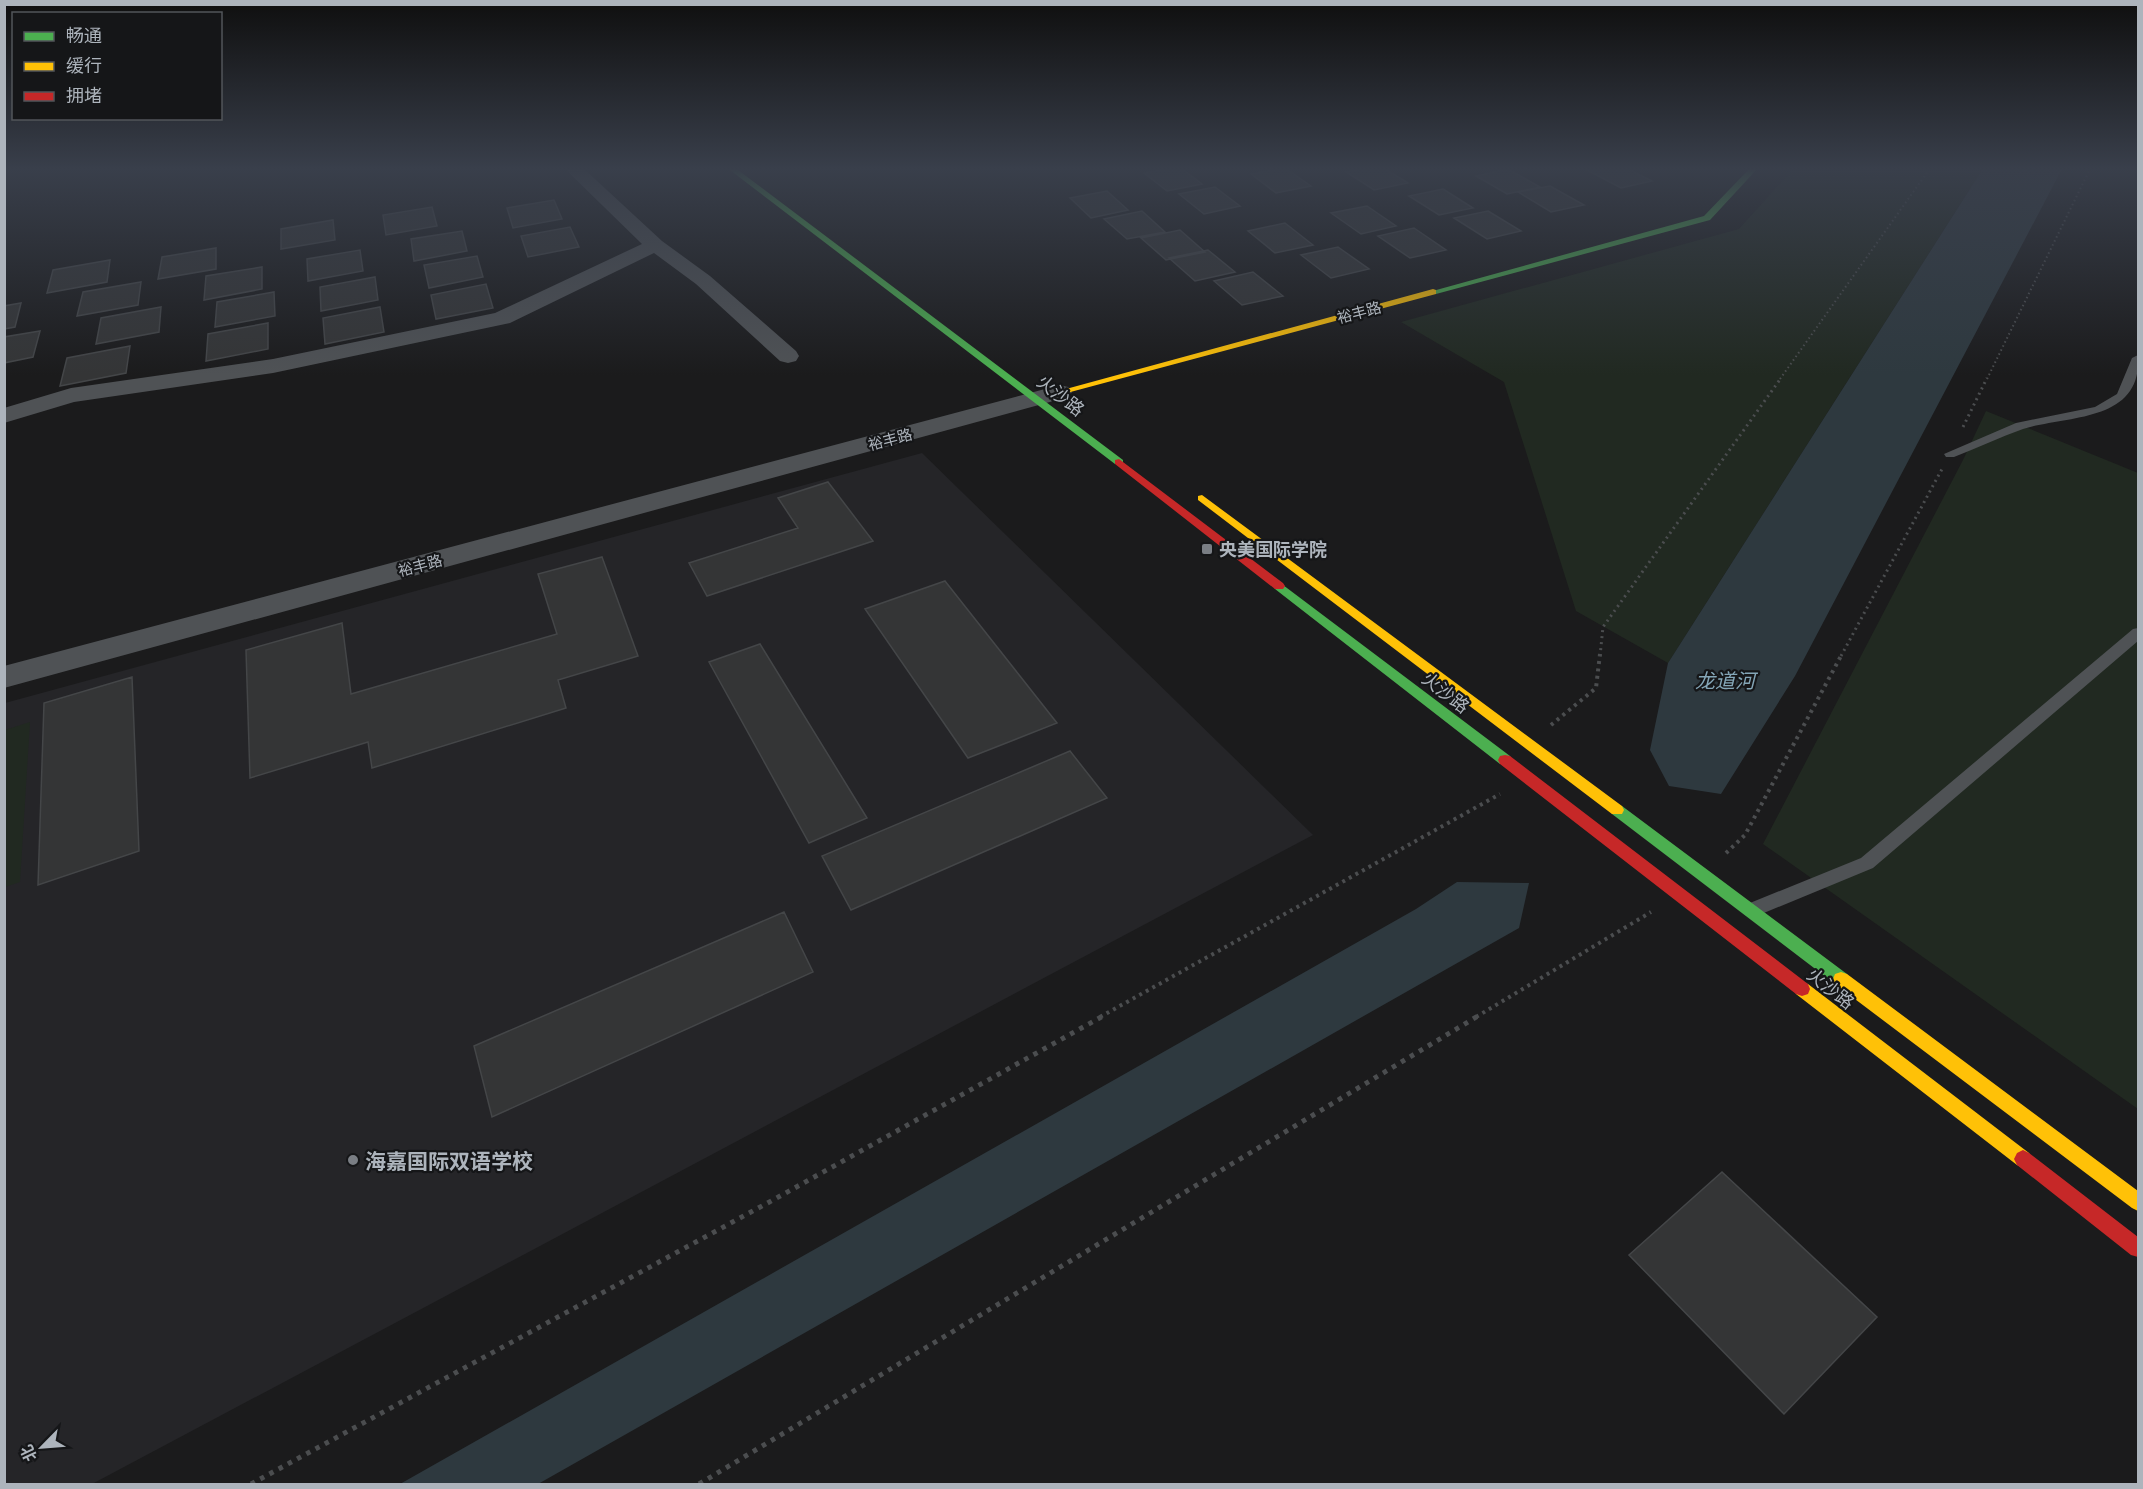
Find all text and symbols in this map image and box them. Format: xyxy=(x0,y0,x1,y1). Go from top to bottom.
legend xyxy=(12,12,222,120)
text: 畅通 xyxy=(66,24,102,46)
text: 缓行 xyxy=(66,54,102,76)
text: 拥堵 xyxy=(66,84,102,106)
street label: 裕丰路 xyxy=(1335,297,1383,327)
street label: 火沙路 xyxy=(1033,370,1089,420)
street label: 裕丰路 xyxy=(866,424,914,454)
place label: 央美国际学院 xyxy=(1219,538,1327,560)
marker: 央美国际学院 xyxy=(1200,542,1214,556)
street label: 裕丰路 xyxy=(396,550,444,580)
street label: 火沙路 xyxy=(1418,667,1474,717)
water label: 龙道河 xyxy=(1695,668,1759,692)
street label: 火沙路 xyxy=(1803,963,1859,1013)
place label: 海嘉国际双语学校 xyxy=(365,1148,533,1173)
marker: 海嘉国际双语学校 xyxy=(346,1153,360,1167)
north arrow xyxy=(12,1417,72,1477)
text: 北 xyxy=(16,1442,40,1465)

